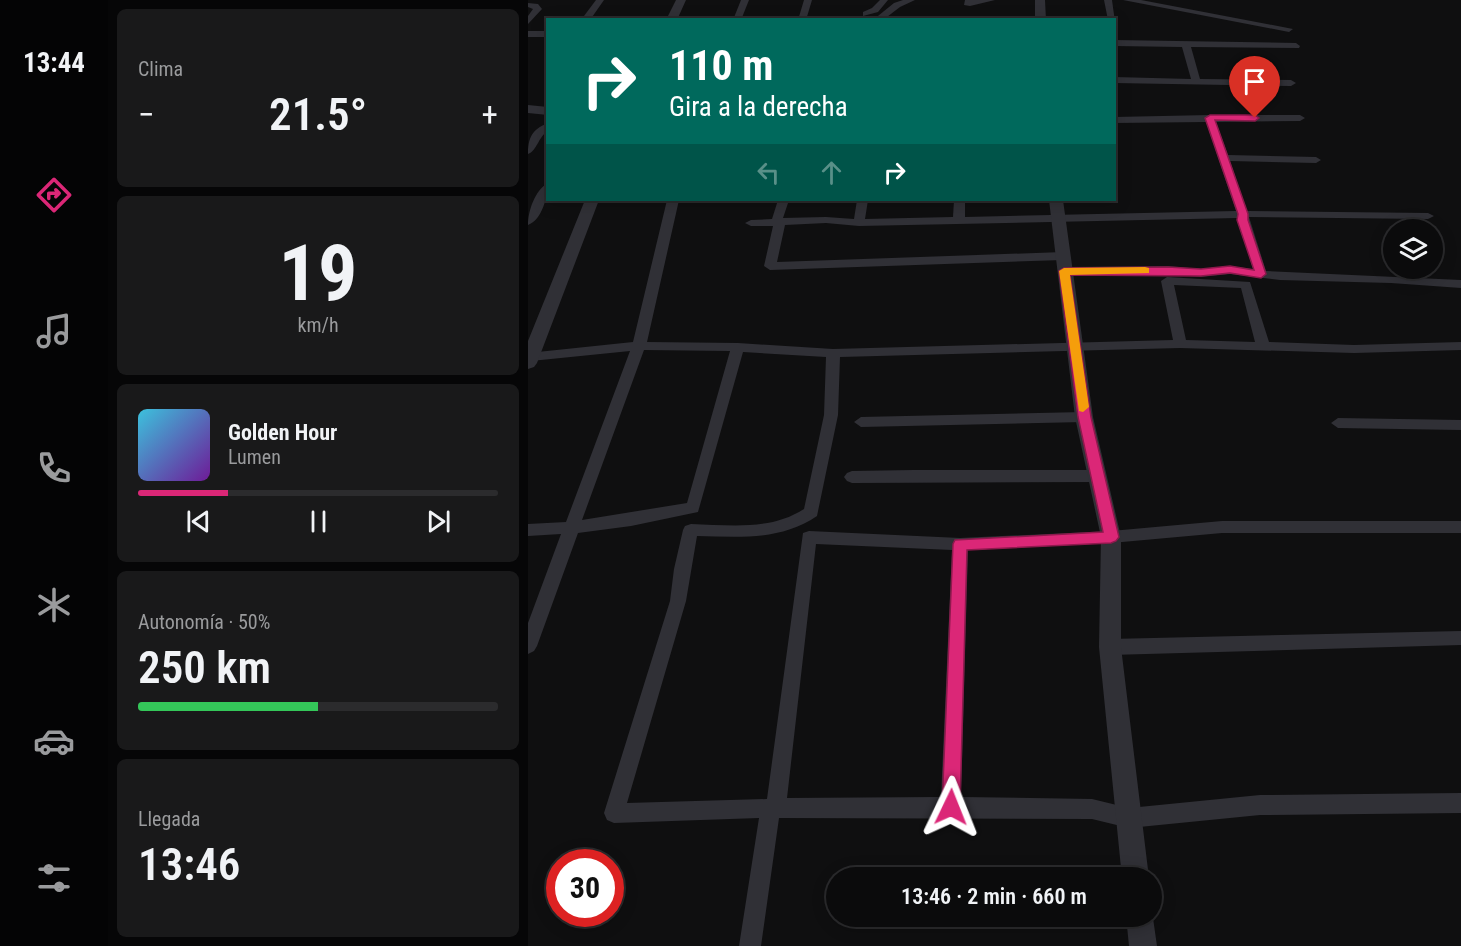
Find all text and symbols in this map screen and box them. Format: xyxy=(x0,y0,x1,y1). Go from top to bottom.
text: 110 m xyxy=(669,41,774,90)
icon: right xyxy=(570,42,648,120)
text: 13:44 xyxy=(23,47,85,79)
pin xyxy=(1229,56,1280,118)
text: Clima xyxy=(138,57,183,81)
icon: arrive xyxy=(1238,65,1271,98)
text: 21.5° xyxy=(269,88,367,141)
text: Gira a la derecha xyxy=(669,91,848,123)
text: − xyxy=(138,95,155,134)
text: + xyxy=(482,95,498,134)
icon: left xyxy=(752,156,785,189)
icon: ahead xyxy=(815,156,848,189)
icon: right xyxy=(878,156,911,189)
icon: directions xyxy=(33,174,75,216)
map controls xyxy=(1383,219,1443,279)
button: layers xyxy=(1383,219,1443,279)
text: 19 xyxy=(279,228,357,319)
icon: music xyxy=(33,310,75,352)
text: km/h xyxy=(297,313,339,337)
text: Golden Hour xyxy=(228,420,337,445)
text: Lumen xyxy=(228,445,281,469)
icon: phone xyxy=(33,447,75,489)
icon: previous xyxy=(182,505,215,538)
icon: pause xyxy=(302,505,335,538)
icon: next xyxy=(422,505,455,538)
icon: climate xyxy=(33,584,75,626)
text: Autonomía · 50% xyxy=(138,610,270,634)
text: 250 km xyxy=(138,641,271,694)
icon: car xyxy=(33,720,75,762)
position arrow xyxy=(919,775,983,839)
text: Llegada xyxy=(138,807,200,831)
text: 13:46 xyxy=(138,838,240,891)
speed limit sign: 30 xyxy=(546,849,624,927)
icon: filters xyxy=(33,857,75,899)
text: 13:46 · 2 min · 660 m xyxy=(901,884,1087,909)

